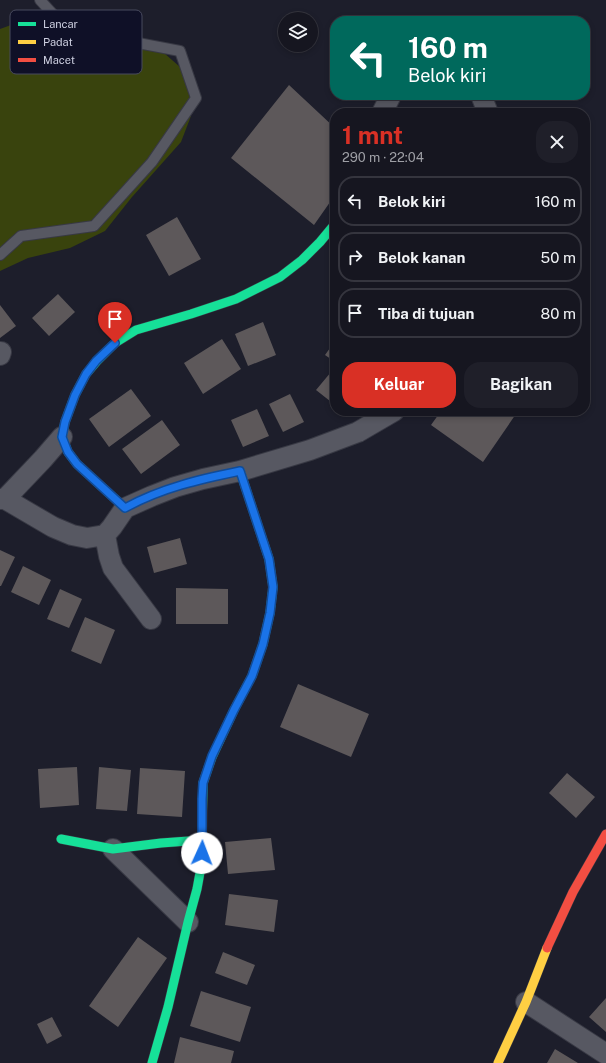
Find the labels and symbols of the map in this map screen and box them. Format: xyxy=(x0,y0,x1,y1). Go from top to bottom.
legend xyxy=(10,10,142,74)
text: Lancar xyxy=(43,18,78,30)
text: Padat xyxy=(43,36,73,48)
text: Macet xyxy=(43,54,75,66)
pin xyxy=(98,302,132,343)
position arrow xyxy=(181,832,223,874)

